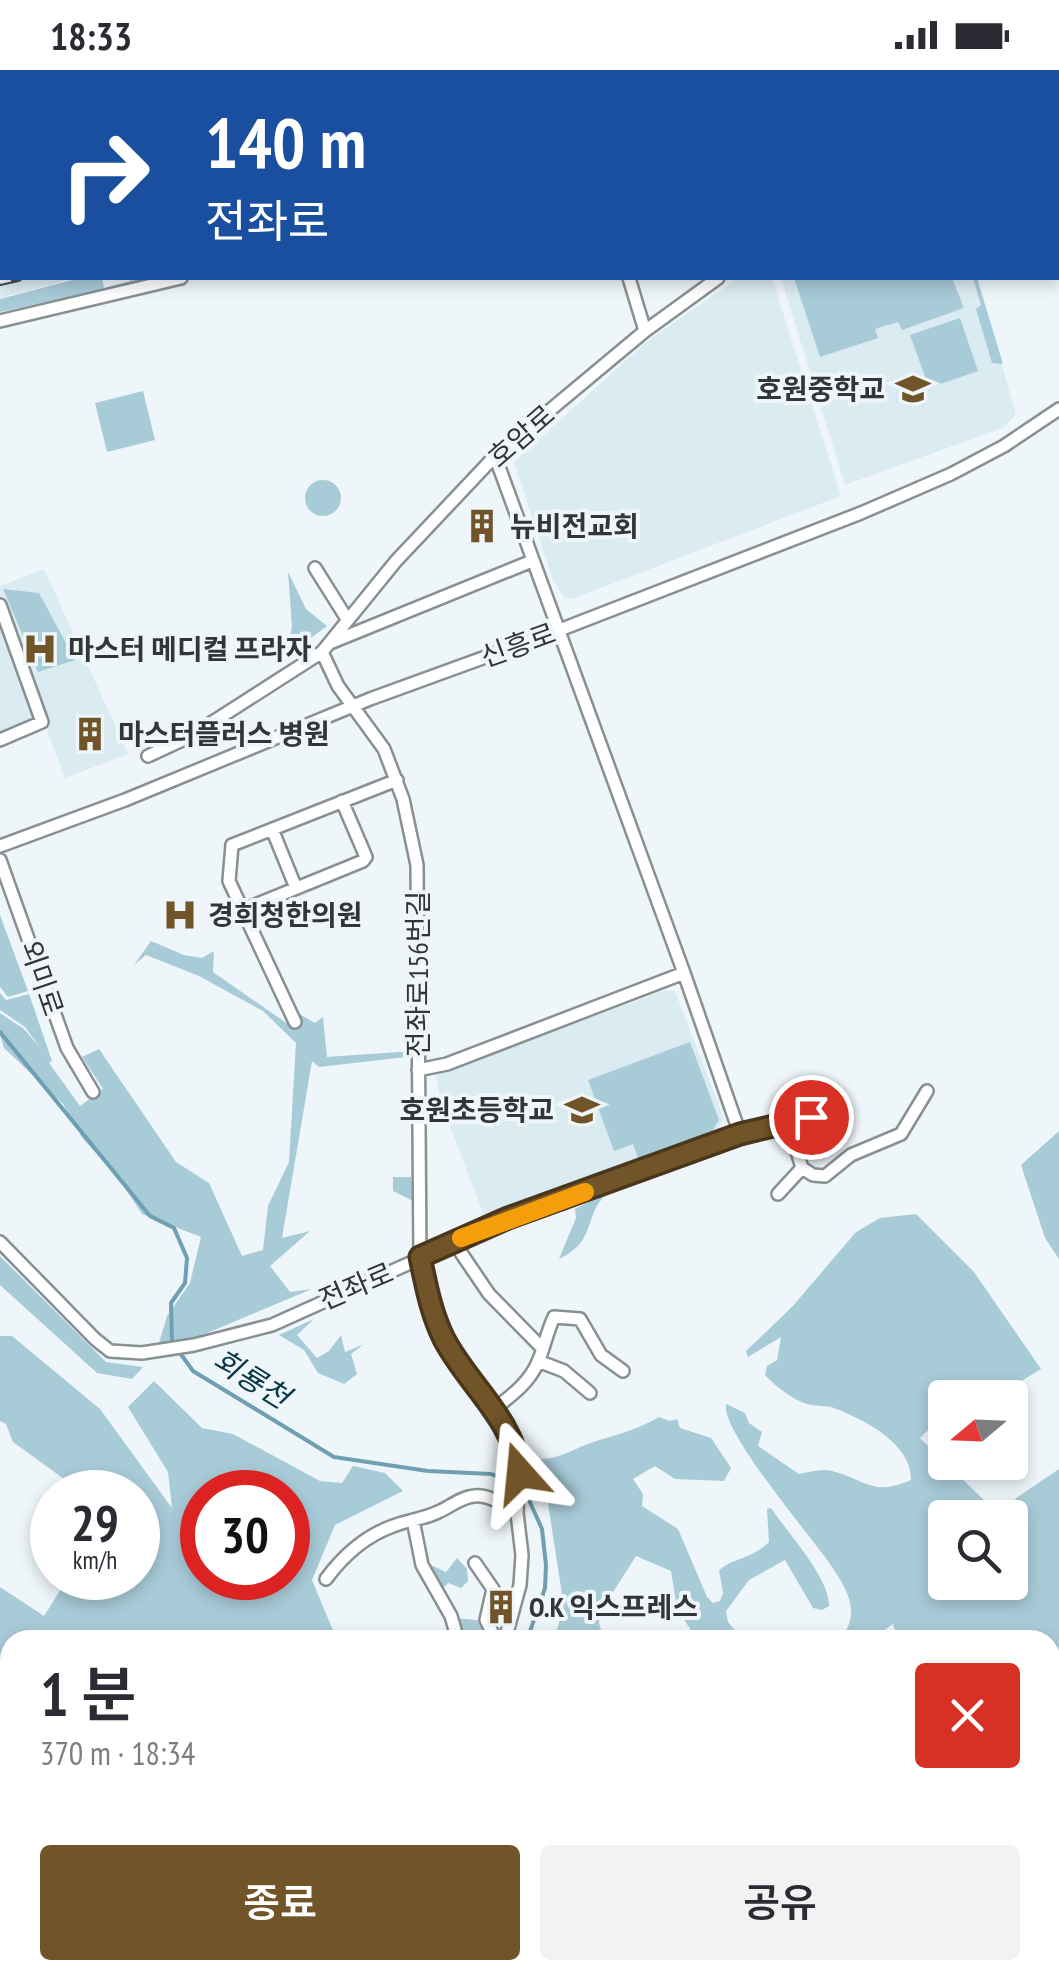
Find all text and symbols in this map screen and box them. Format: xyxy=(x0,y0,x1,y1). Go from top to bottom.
text: 18:33 xyxy=(50,11,132,60)
text: 140 m xyxy=(205,97,366,187)
icon: right xyxy=(40,110,170,240)
text: 전좌로 xyxy=(205,191,329,249)
place label: 호원중학교 xyxy=(756,370,885,407)
school or university icon: 호원중학교 xyxy=(894,370,932,408)
street label: 호암로 xyxy=(479,396,562,475)
building icon: 뉴비전교회 xyxy=(463,507,501,545)
place label: 뉴비전교회 xyxy=(510,507,639,544)
street label: 신흥로 xyxy=(475,614,560,675)
hospital icon: 마스터 메디컬 프라자 xyxy=(21,630,59,668)
place label: 마스터 메디컬 프라자 xyxy=(68,630,312,667)
building icon: 마스터플러스 병원 xyxy=(71,715,109,753)
place label: 마스터플러스 병원 xyxy=(118,715,330,752)
street label: 전좌로156번길 xyxy=(399,891,436,1057)
hospital icon: 경희청한의원 xyxy=(161,896,199,934)
place label: 경희청한의원 xyxy=(208,896,363,933)
street label: 외미로 xyxy=(12,935,73,1020)
pin xyxy=(769,1075,854,1160)
icon: arrive xyxy=(784,1090,839,1145)
place label: 호원초등학교 xyxy=(399,1091,554,1128)
school or university icon: 호원초등학교 xyxy=(563,1091,601,1129)
street label: 전좌로 xyxy=(313,1253,399,1318)
water label: 회룡천 xyxy=(206,1339,300,1418)
north arrow xyxy=(928,1380,1028,1480)
map controls xyxy=(928,1380,1028,1600)
position arrow xyxy=(468,1421,572,1525)
speed limit sign: 30 xyxy=(180,1470,310,1600)
text: 29 xyxy=(71,1490,119,1555)
button: search xyxy=(928,1500,1028,1600)
text: km/h xyxy=(73,1544,117,1576)
building icon: O.K 익스프레스 xyxy=(482,1588,520,1626)
place label: O.K 익스프레스 xyxy=(529,1588,698,1625)
text: 1 분 xyxy=(40,1655,136,1733)
button: close xyxy=(915,1663,1020,1768)
text: 370 m · 18:34 xyxy=(40,1732,195,1774)
button: 종료 xyxy=(40,1845,520,1960)
button: 공유 xyxy=(540,1845,1020,1960)

